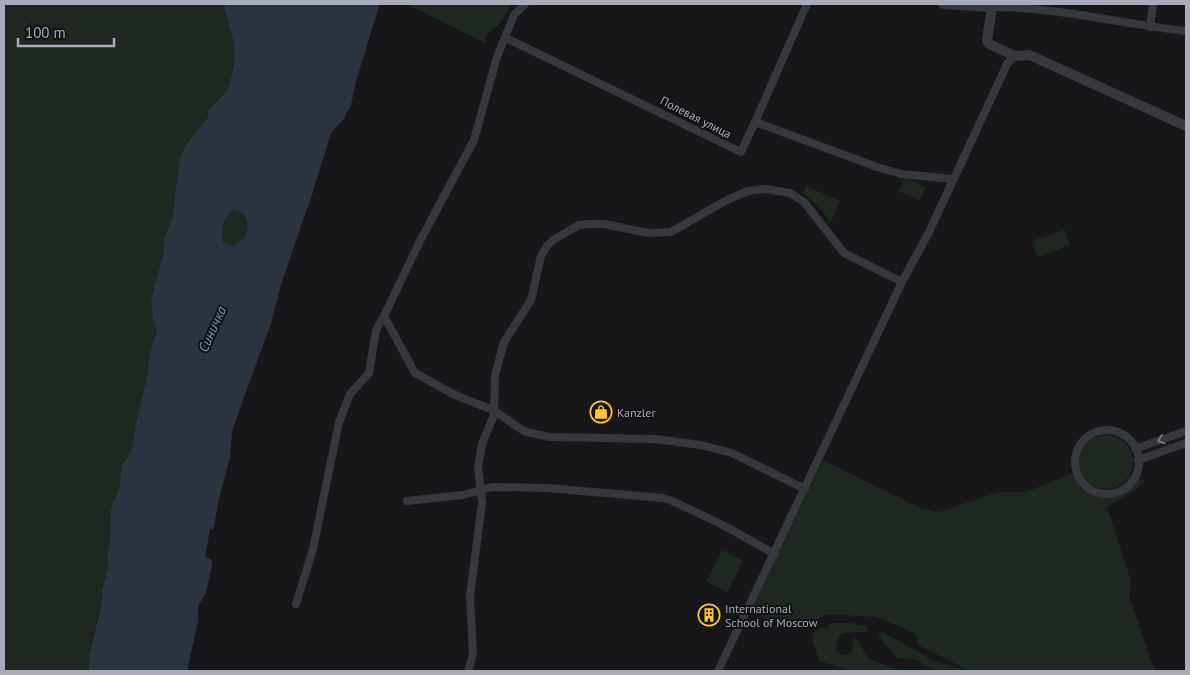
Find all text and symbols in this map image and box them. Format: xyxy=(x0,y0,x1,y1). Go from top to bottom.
scale bar xyxy=(18,15,114,47)
text: 100 m xyxy=(25,23,66,42)
street label: Полевая улица xyxy=(658,93,734,141)
water label: Синичка xyxy=(194,303,230,355)
shop icon: Kanzler xyxy=(589,400,613,424)
place label: Kanzler xyxy=(617,405,656,420)
one-way arrow xyxy=(1157,434,1166,444)
place label: International School of Moscow xyxy=(725,601,818,630)
building icon: International School of Moscow xyxy=(697,603,721,627)

